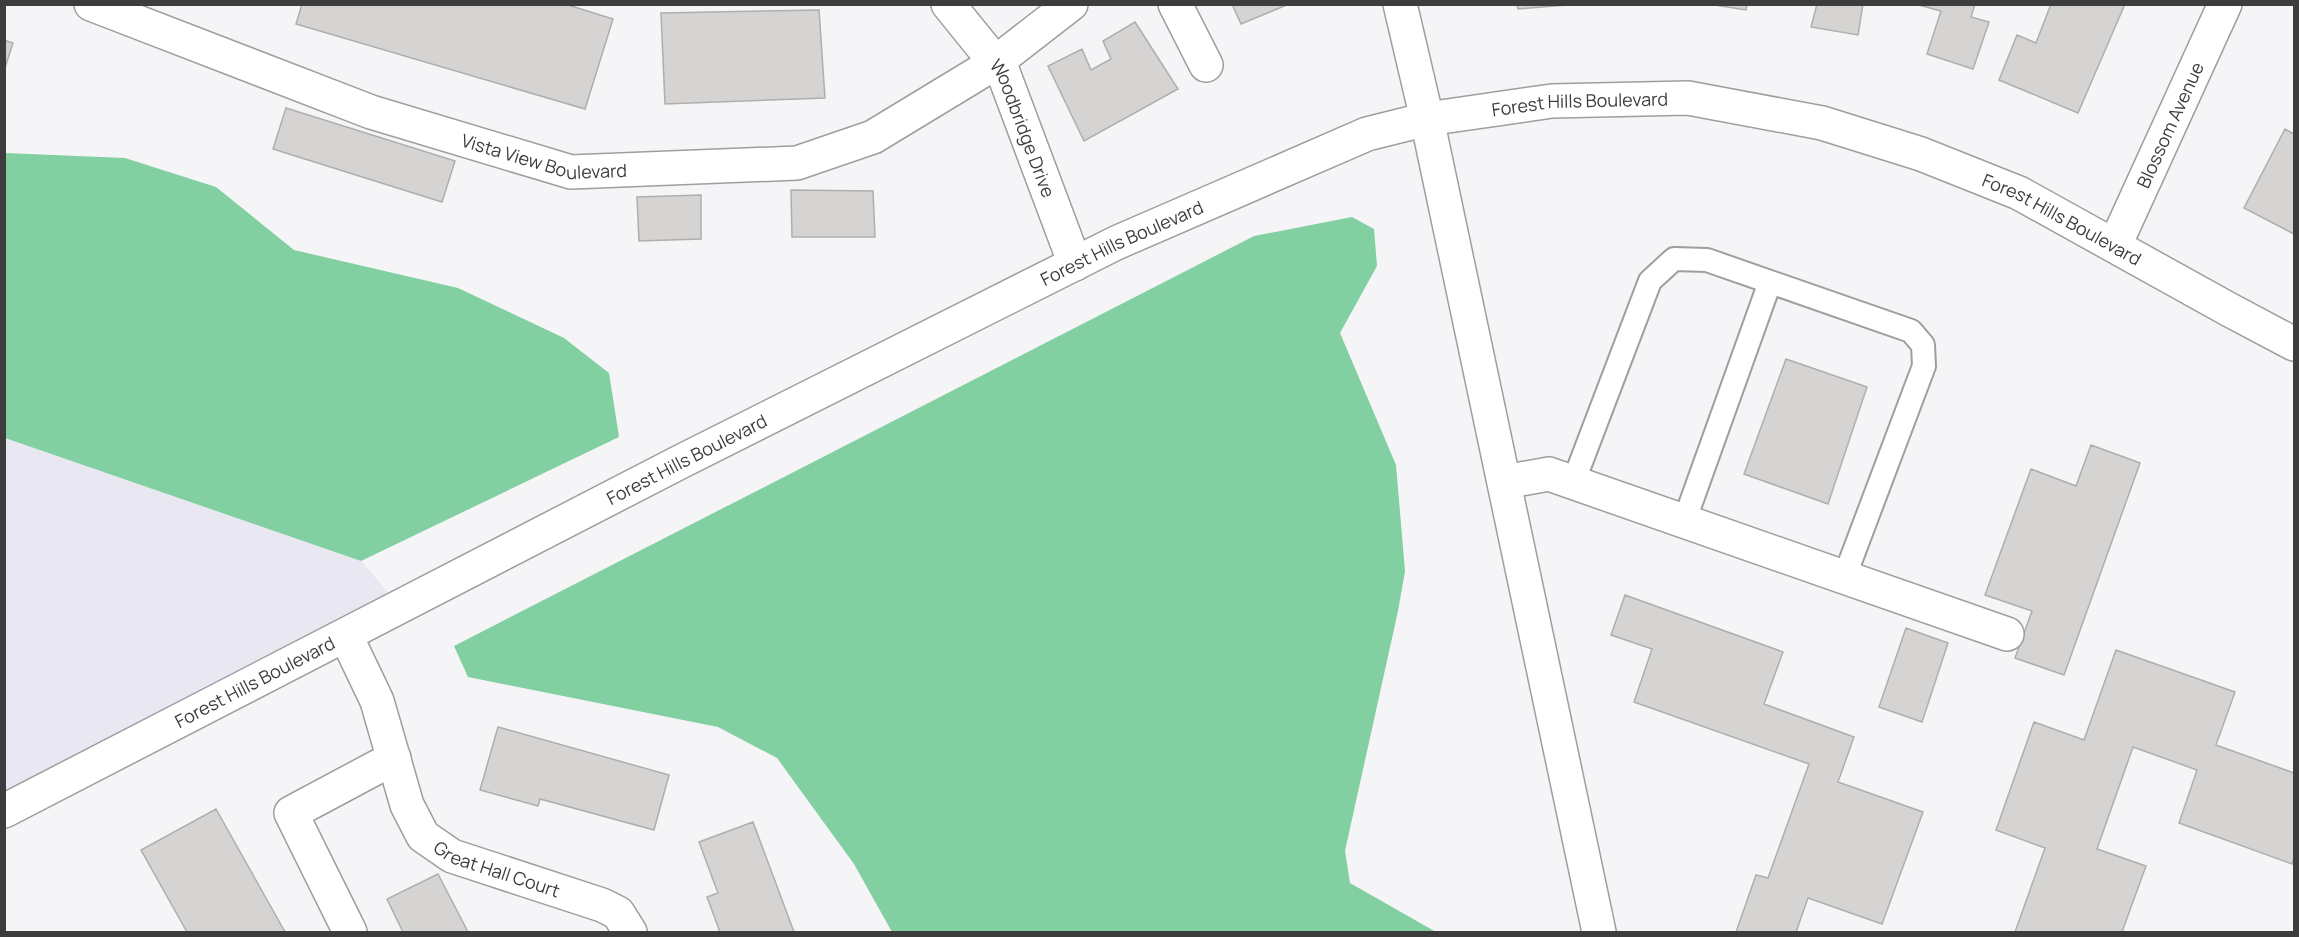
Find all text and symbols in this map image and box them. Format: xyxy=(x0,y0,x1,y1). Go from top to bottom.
street label: Woodbridge Drive xyxy=(985,54,1061,201)
street label: Blossom Avenue xyxy=(2131,58,2209,192)
street label: Forest Hills Boulevard xyxy=(1490,86,1668,122)
street label: Vista View Boulevard xyxy=(459,128,627,184)
street label: Forest Hills Boulevard xyxy=(1979,168,2146,271)
street label: Forest Hills Boulevard xyxy=(1036,195,1207,291)
street label: Forest Hills Boulevard xyxy=(602,408,771,510)
street label: Forest Hills Boulevard xyxy=(170,630,339,733)
street label: Great Hall Court xyxy=(429,835,563,902)

